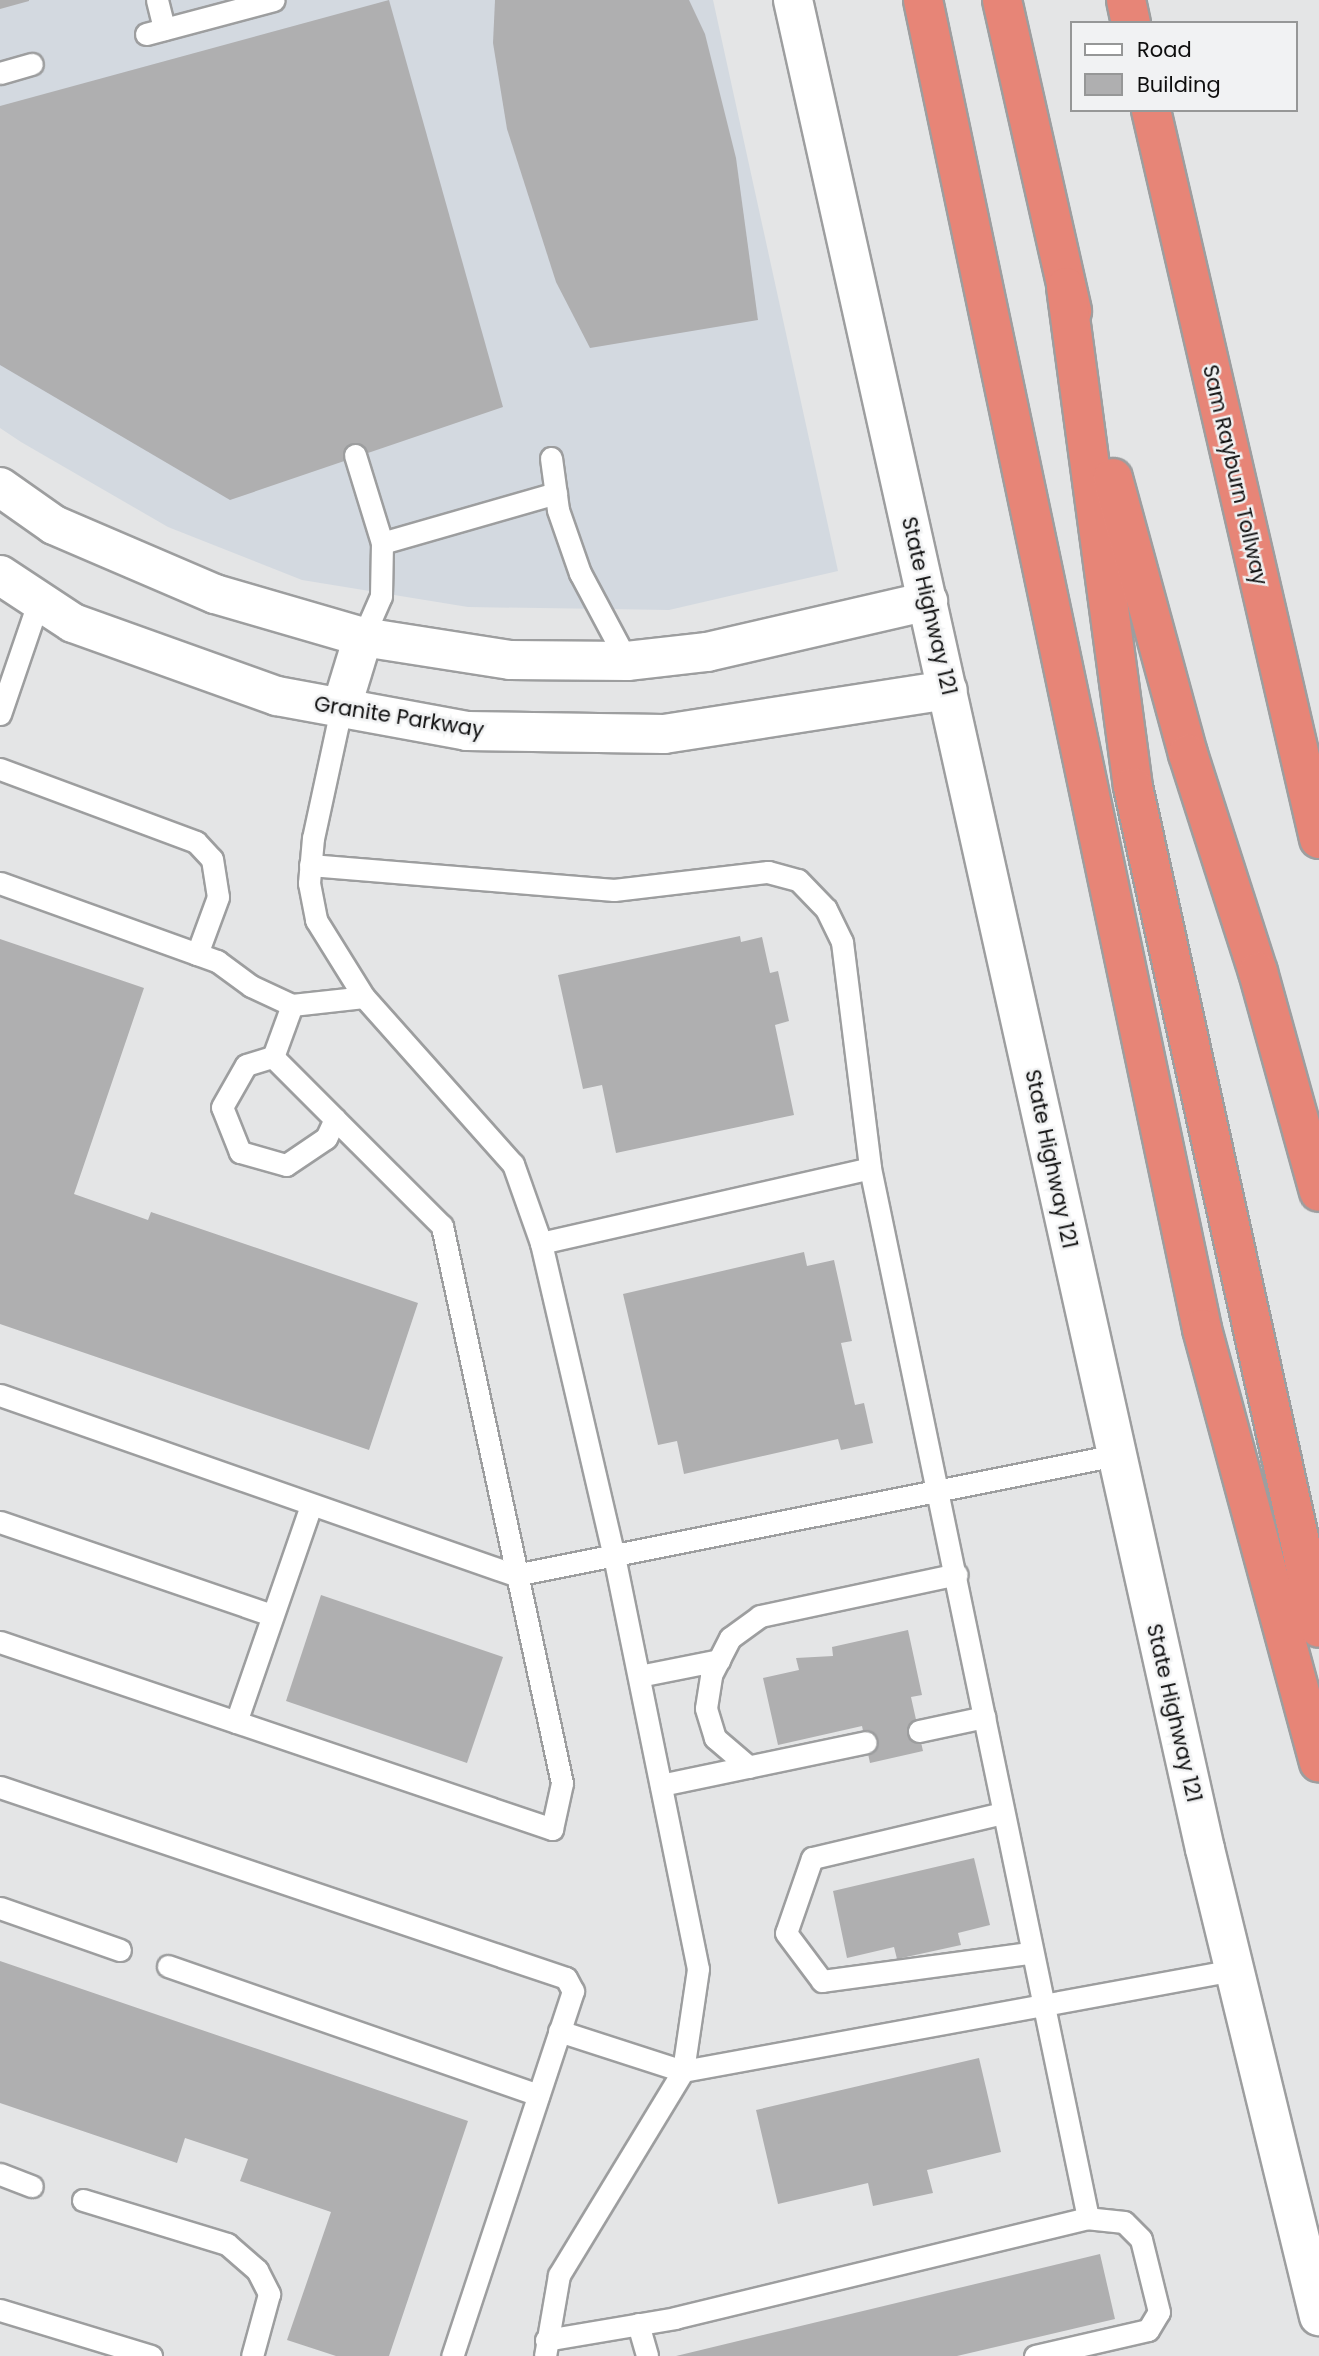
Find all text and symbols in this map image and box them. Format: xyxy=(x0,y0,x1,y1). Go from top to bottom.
legend xyxy=(1070,21,1298,112)
text: Road xyxy=(1137,35,1192,64)
text: Building xyxy=(1137,70,1221,99)
street label: Sam Rayburn Tollway xyxy=(1197,362,1273,588)
street label: State Highway 121 xyxy=(896,514,962,698)
street label: Granite Parkway xyxy=(312,691,486,743)
street label: State Highway 121 xyxy=(1020,1067,1082,1251)
street label: State Highway 121 xyxy=(1141,1621,1207,1805)

